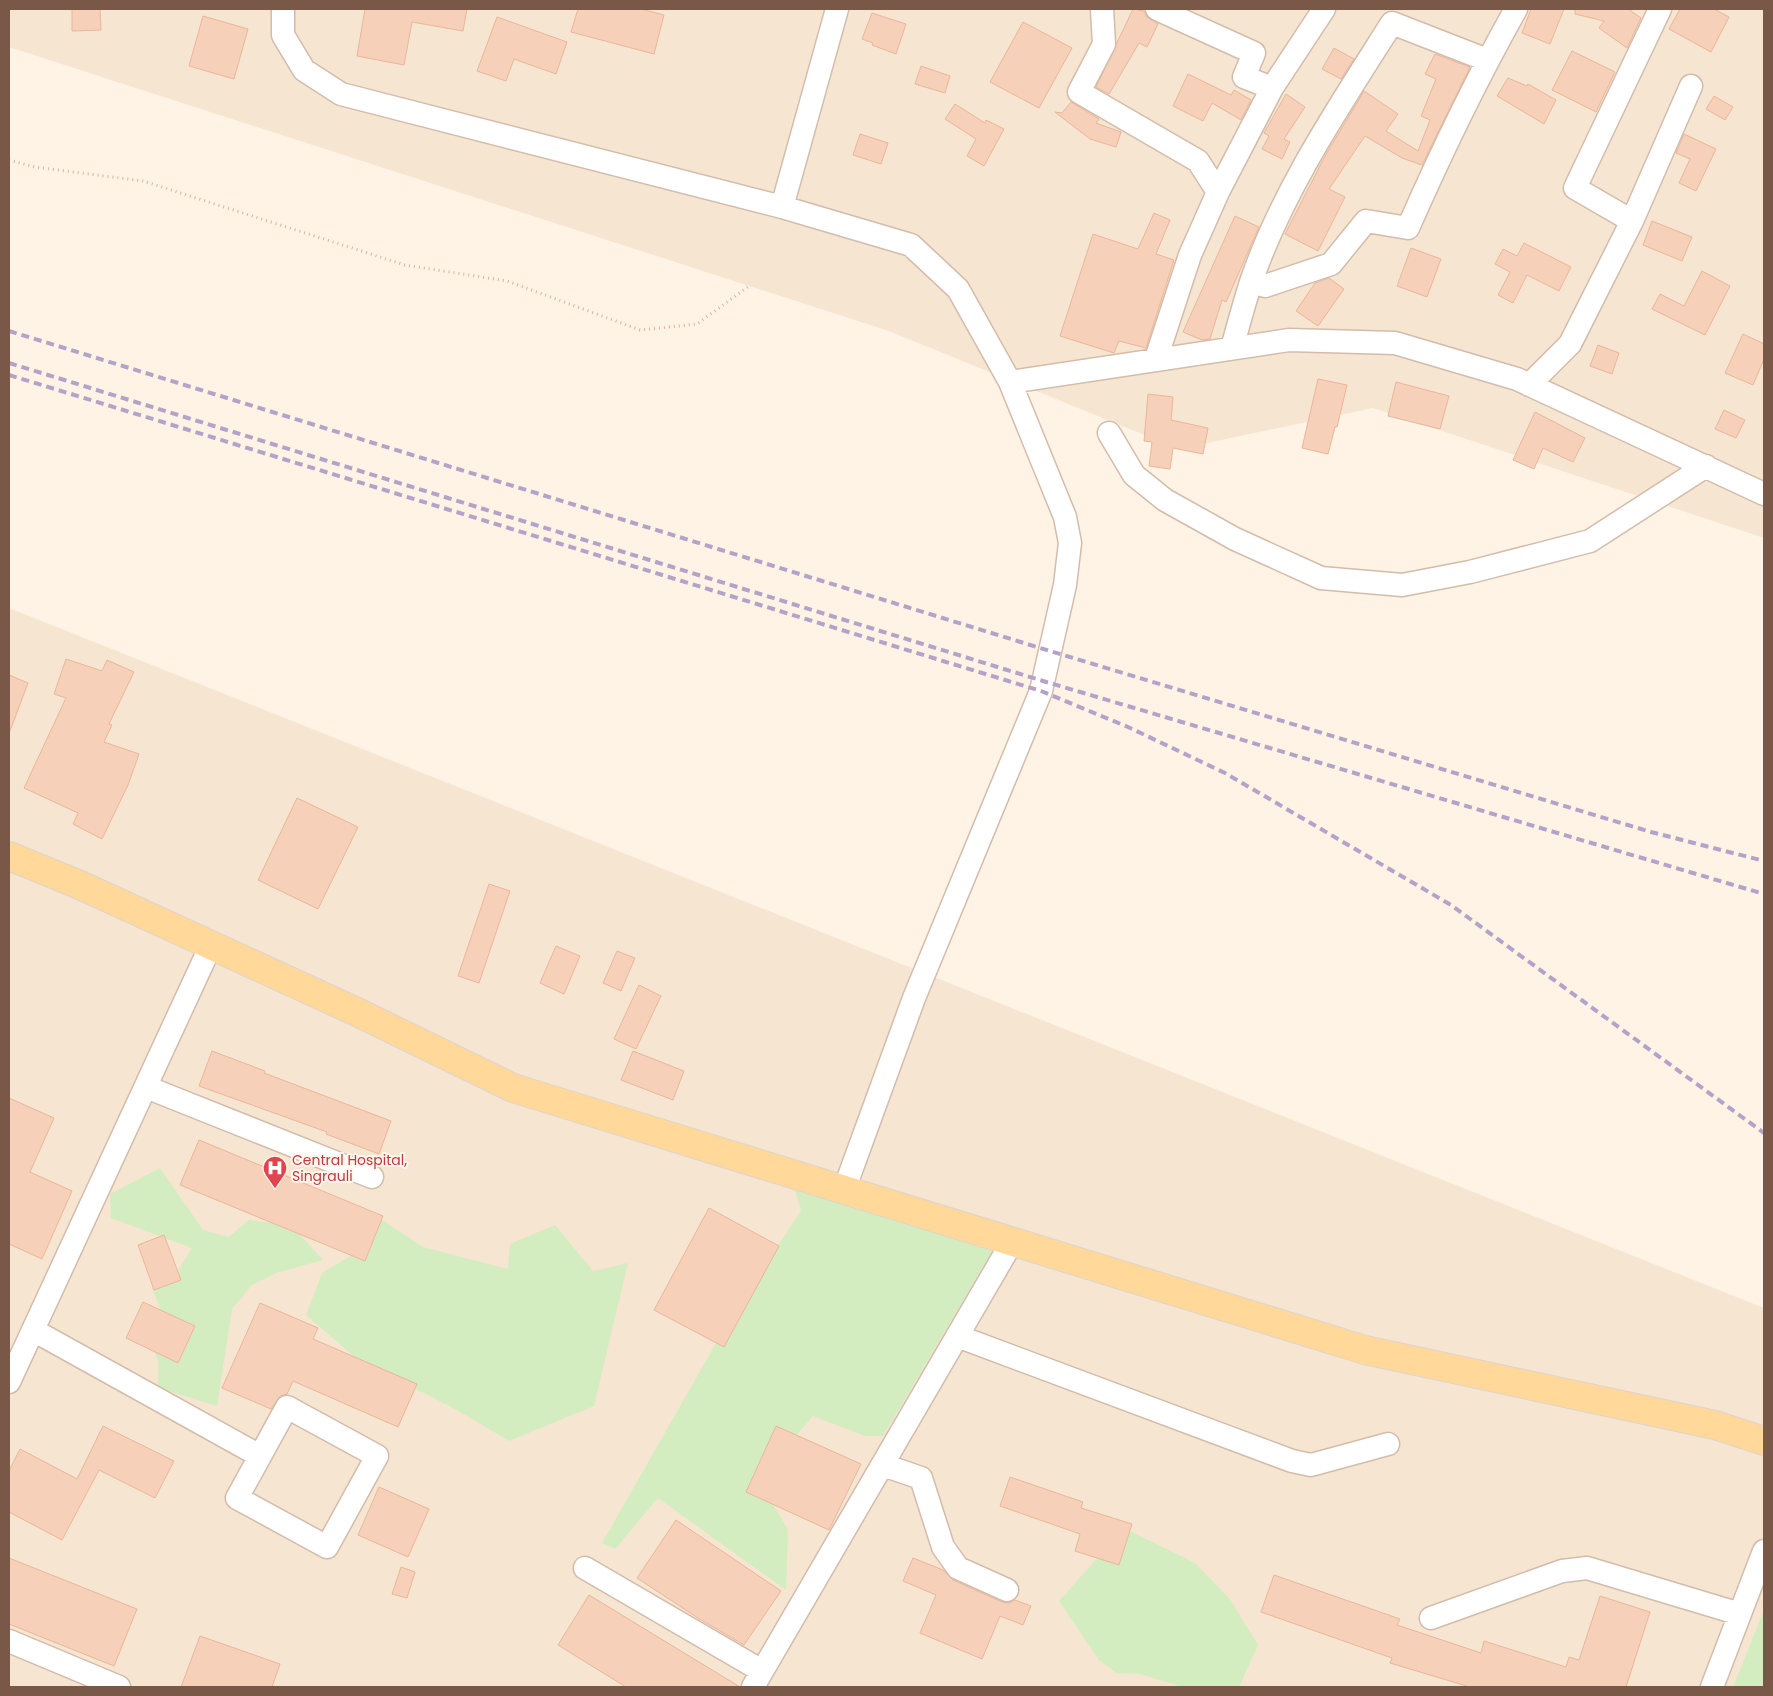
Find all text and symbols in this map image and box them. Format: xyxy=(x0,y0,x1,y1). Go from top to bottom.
place label: Central Hospital, Singrauli xyxy=(292,1150,407,1186)
hospital icon: Central Hospital, Singrauli xyxy=(262,1155,288,1189)

